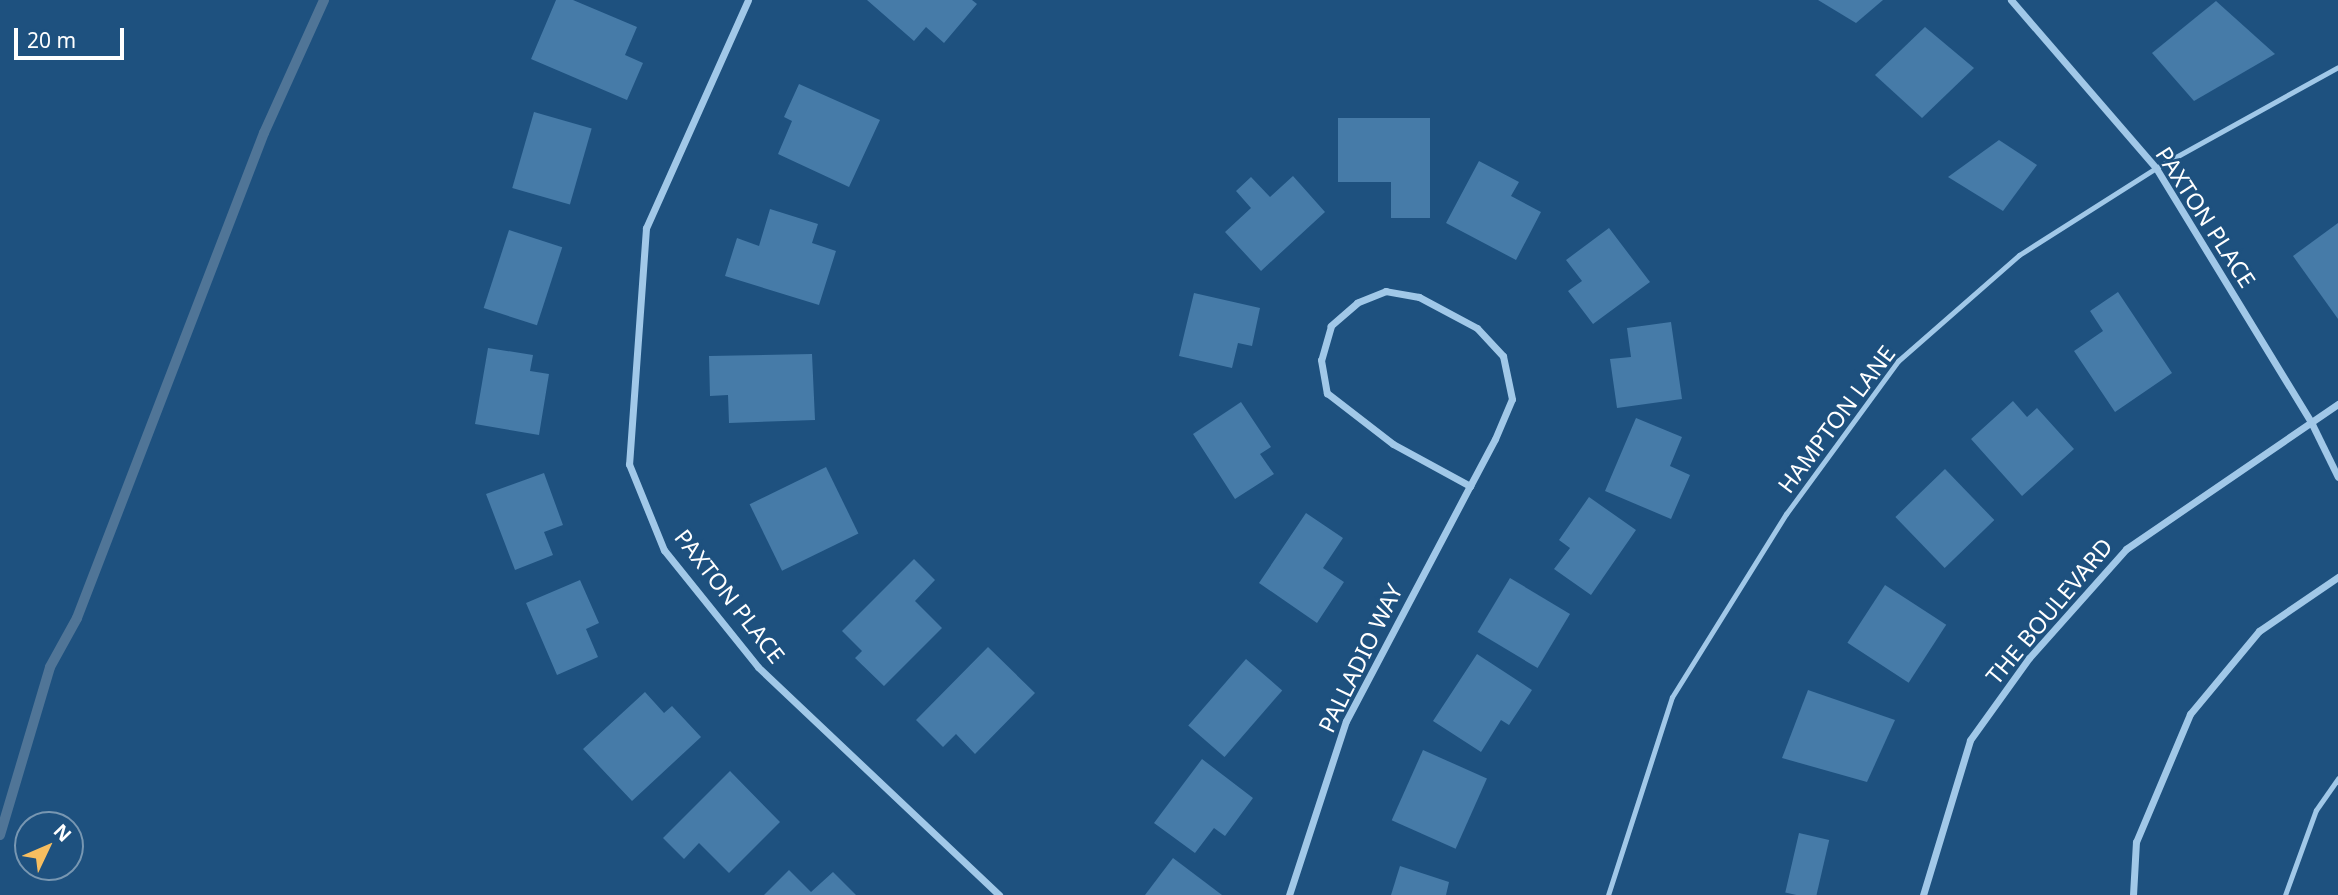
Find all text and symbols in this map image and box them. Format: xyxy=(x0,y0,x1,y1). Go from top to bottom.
scale bar xyxy=(18,14,128,58)
text: 20 m xyxy=(27,26,76,54)
street label: PAXTON PLACE xyxy=(2150,141,2262,293)
street label: HAMPTON LANE xyxy=(1772,340,1900,498)
street label: PAXTON PLACE xyxy=(669,524,791,668)
street label: THE BOULEVARD xyxy=(1980,532,2118,690)
street label: PALLADIO WAY xyxy=(1312,579,1408,737)
north arrow xyxy=(14,811,84,881)
text: N xyxy=(48,818,77,847)

